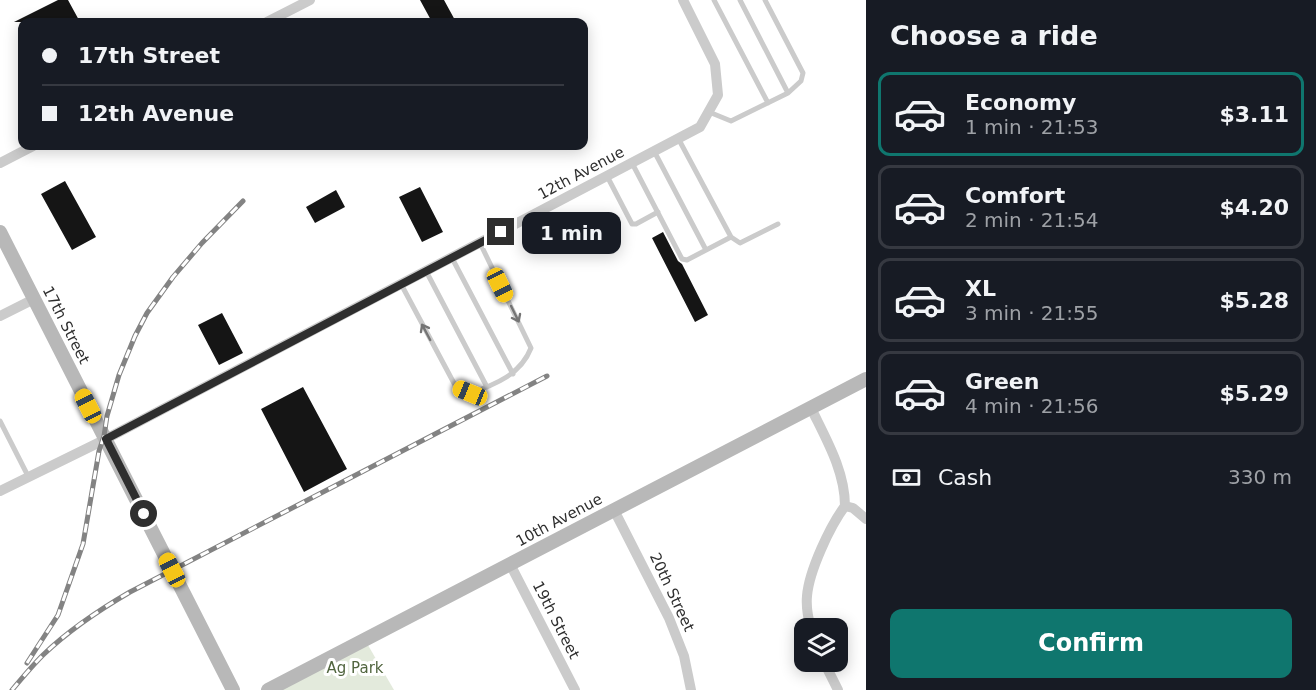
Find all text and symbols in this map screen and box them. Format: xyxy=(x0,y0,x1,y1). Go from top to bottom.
text: Choose a ride xyxy=(890,20,1098,51)
text: 17th Street xyxy=(78,43,220,68)
icon: car xyxy=(893,87,947,141)
text: Economy xyxy=(965,90,1076,115)
text: 12th Avenue xyxy=(78,101,234,126)
text: $3.11 xyxy=(1219,102,1289,127)
text: 1 min · 21:53 xyxy=(965,115,1099,139)
street label: 12th Avenue xyxy=(535,143,627,203)
icon: car xyxy=(893,180,947,234)
text: Comfort xyxy=(965,183,1065,208)
text: $4.20 xyxy=(1219,195,1289,220)
text: 2 min · 21:54 xyxy=(965,208,1099,232)
callout: 1 min xyxy=(522,211,621,253)
route end xyxy=(487,218,514,245)
text: 1 min xyxy=(540,221,603,245)
car xyxy=(484,265,516,305)
icon: car xyxy=(893,273,947,327)
text: XL xyxy=(965,276,996,301)
street label: 17th Street xyxy=(39,283,93,367)
text: $5.28 xyxy=(1219,288,1289,313)
text: 3 min · 21:55 xyxy=(965,301,1099,325)
one-way arrow xyxy=(509,305,521,323)
one-way arrow xyxy=(420,323,432,341)
icon: car xyxy=(893,366,947,420)
text: Green xyxy=(965,369,1039,394)
car xyxy=(450,378,490,408)
text: $5.29 xyxy=(1219,381,1289,406)
car xyxy=(72,386,104,426)
text: 4 min · 21:56 xyxy=(965,394,1099,418)
icon: cash xyxy=(890,461,923,494)
text: Cash xyxy=(938,465,992,490)
text: 330 m xyxy=(1228,465,1292,489)
street label: 10th Avenue xyxy=(513,490,605,550)
route start xyxy=(130,500,157,527)
car xyxy=(156,550,188,590)
street label: 20th Street xyxy=(646,550,698,634)
street label: 19th Street xyxy=(529,578,583,662)
button: Confirm xyxy=(890,609,1292,678)
map controls xyxy=(794,618,848,672)
button: layers xyxy=(794,618,848,672)
park label: Ag Park xyxy=(327,659,384,677)

